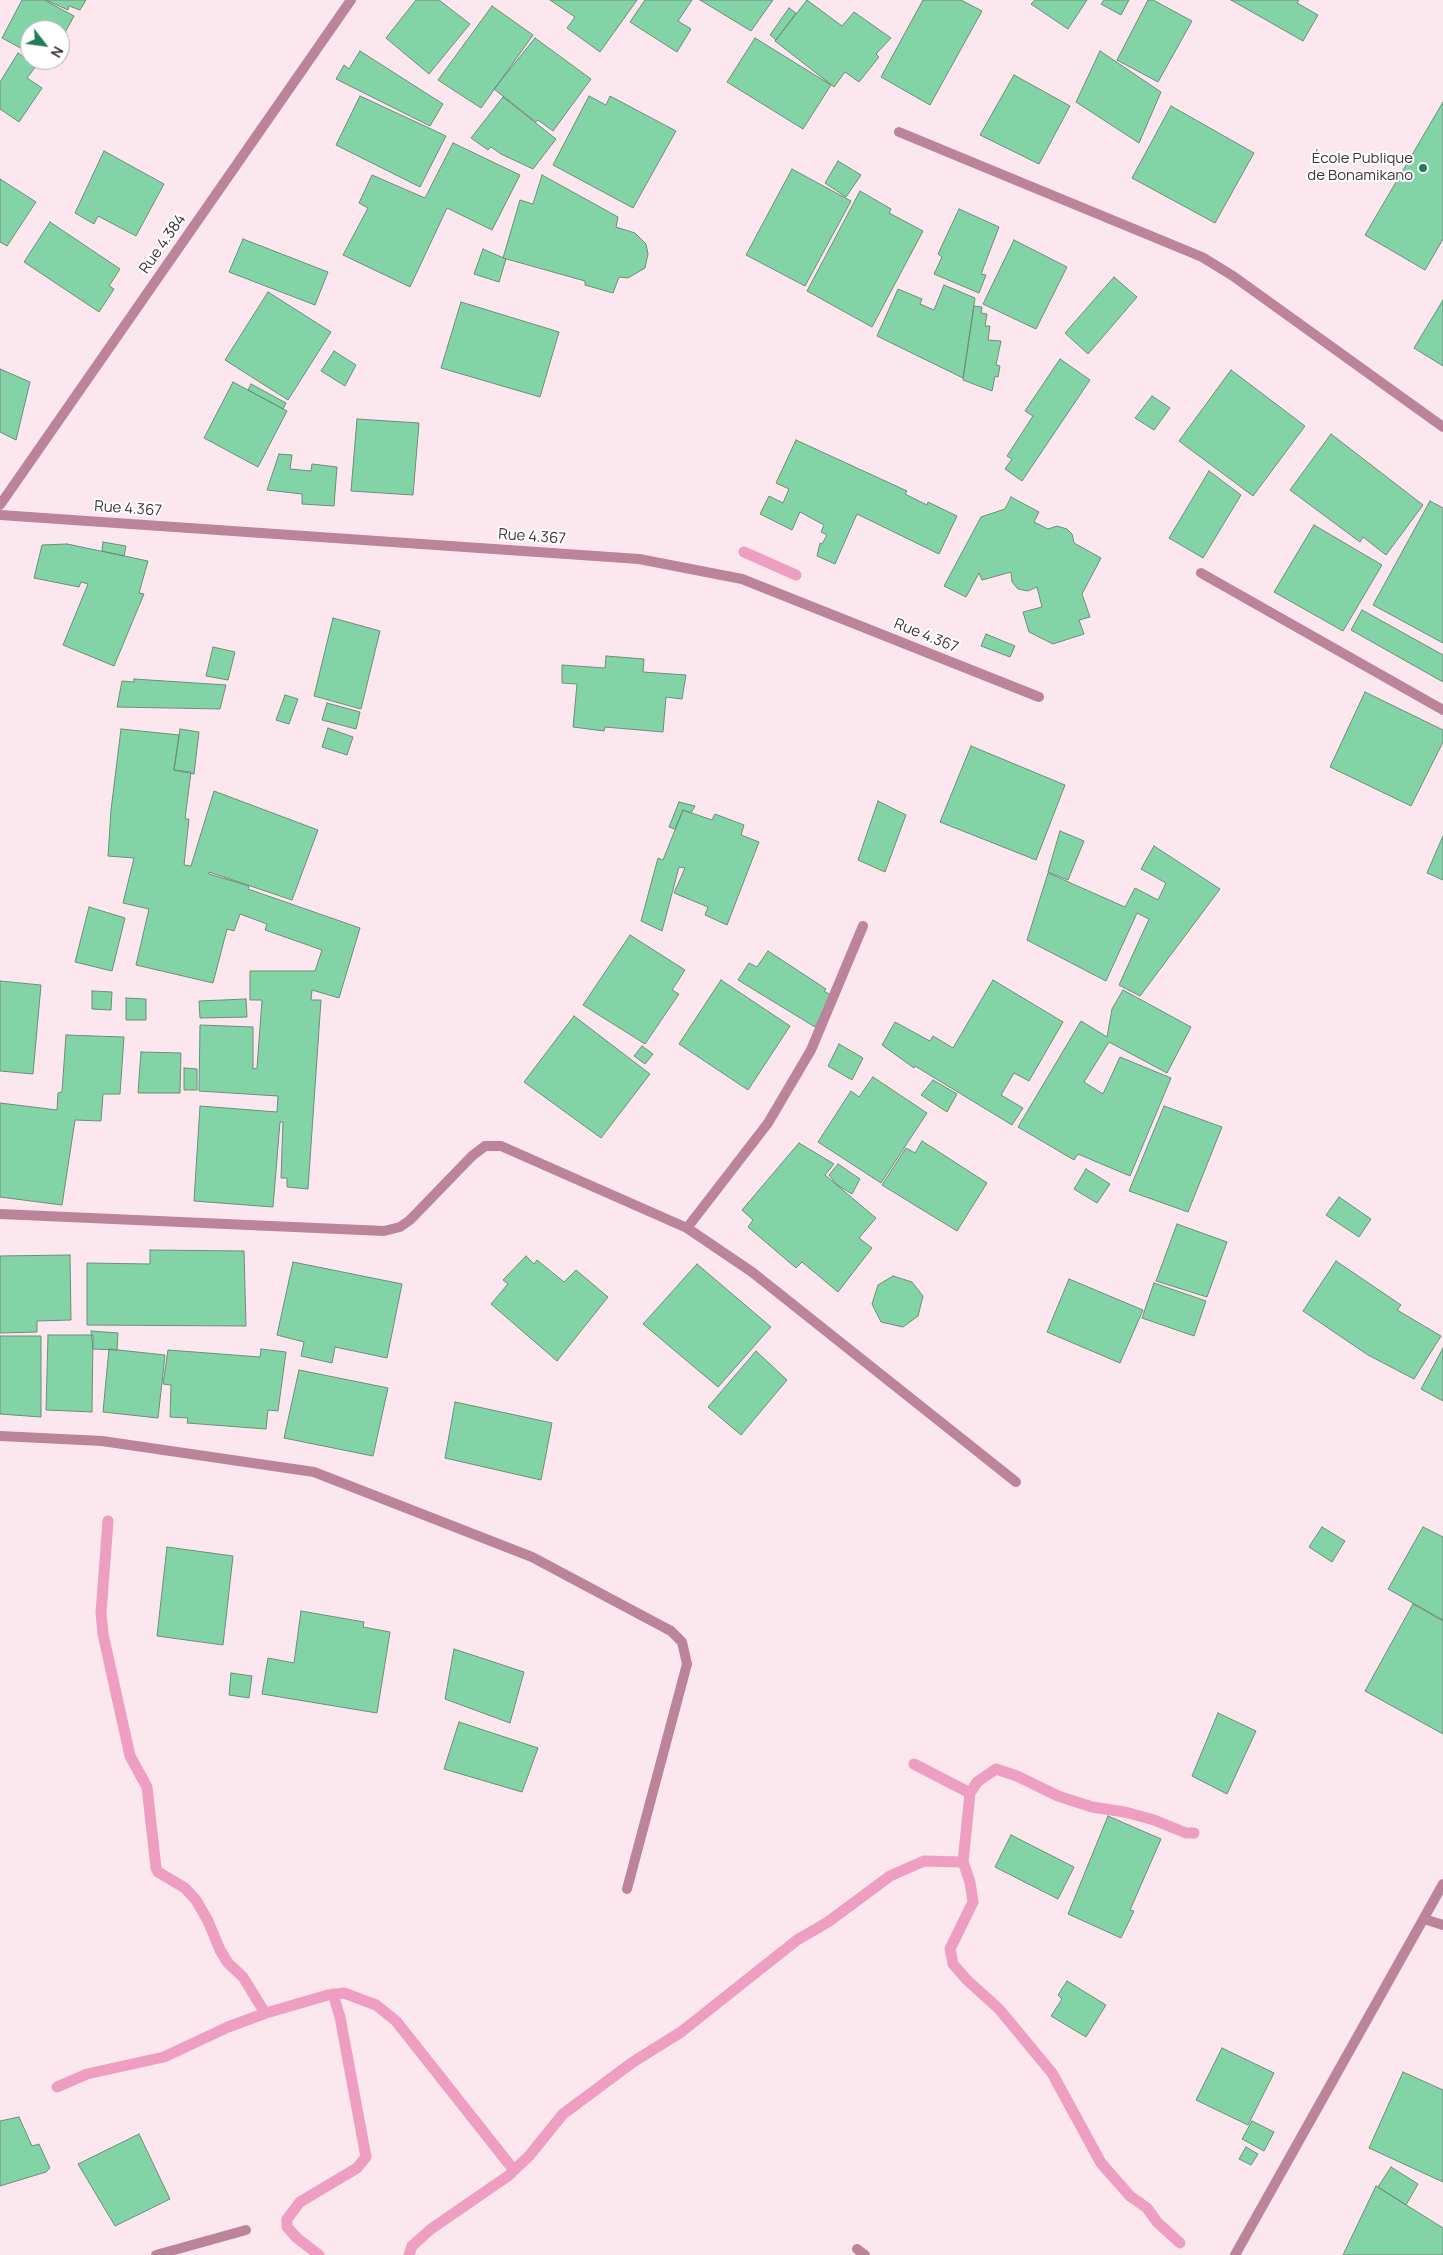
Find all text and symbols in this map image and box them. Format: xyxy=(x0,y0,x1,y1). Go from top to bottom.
north arrow xyxy=(20,20,70,70)
text: N xyxy=(47,43,68,61)
place label: École Publique de Bonamikano xyxy=(1307,150,1413,185)
marker: École Publique de Bonamikano xyxy=(1417,162,1429,174)
street label: Rue 4.384 xyxy=(136,211,190,277)
street label: Rue 4.367 xyxy=(94,498,162,520)
street label: Rue 4.367 xyxy=(498,526,566,548)
street label: Rue 4.367 xyxy=(891,615,961,657)

